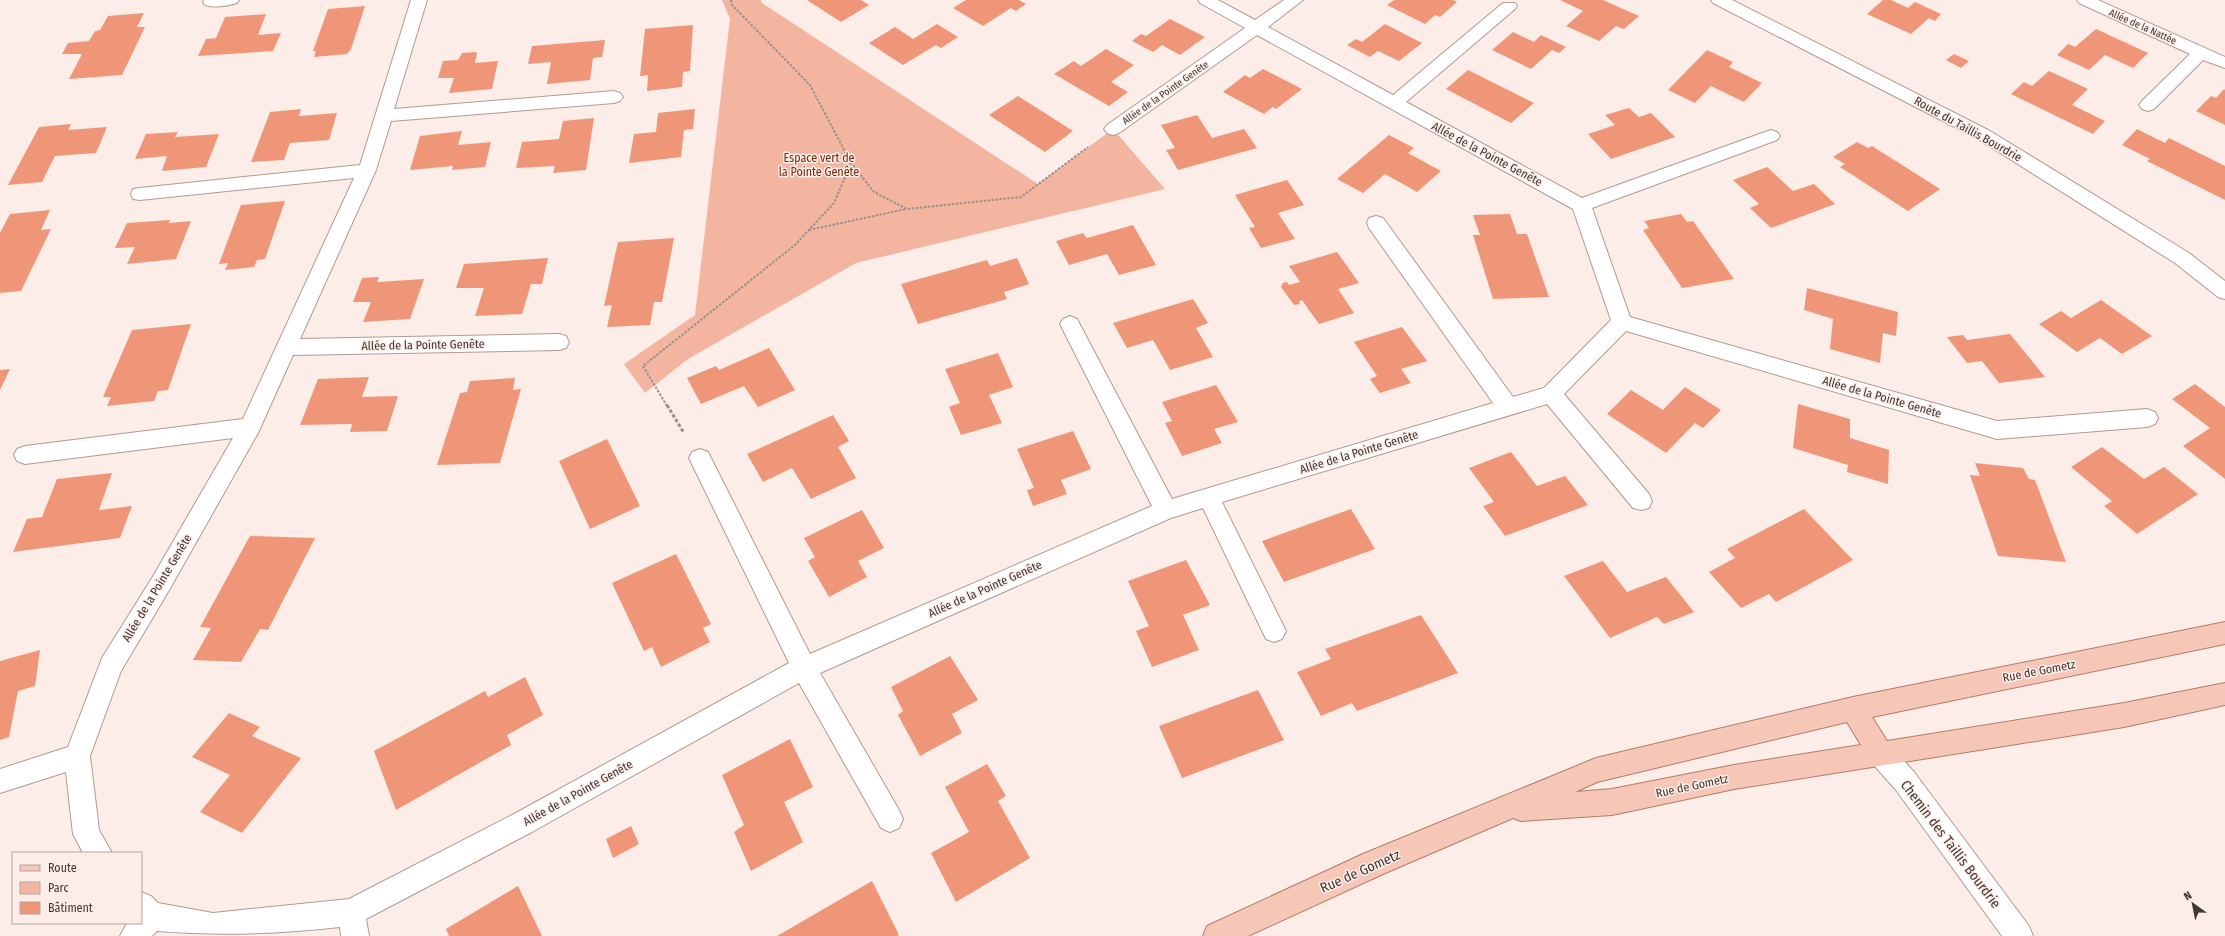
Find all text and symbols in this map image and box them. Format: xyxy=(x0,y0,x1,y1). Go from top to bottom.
street label: Allée de la Nattée xyxy=(2107,7,2178,47)
street label: Allée de la Pointe Genête xyxy=(1120,58,1211,127)
street label: Route du Taillis Bourdrie xyxy=(1912,94,2024,164)
street label: Allée de la Pointe Genête xyxy=(1429,119,1545,189)
park label: Espace vert de la Pointe Genête xyxy=(779,151,859,179)
street label: Allée de la Pointe Genête xyxy=(361,337,485,353)
street label: Allée de la Pointe Genête xyxy=(1821,373,1943,421)
street label: Allée de la Pointe Genête xyxy=(1298,427,1420,477)
street label: Allée de la Pointe Genête xyxy=(119,532,195,644)
street label: Allée de la Pointe Genête xyxy=(926,558,1044,620)
street label: Rue de Gometz xyxy=(2001,657,2077,685)
street label: Allée de la Pointe Genête xyxy=(521,757,635,829)
street label: Rue de Gometz xyxy=(1654,771,1730,801)
street label: Chemin des Taillis Bourdrie xyxy=(1897,777,2004,912)
street label: Rue de Gometz xyxy=(1317,846,1403,897)
legend xyxy=(12,852,142,924)
text: Route xyxy=(48,861,77,875)
text: Parc xyxy=(48,881,69,895)
north arrow xyxy=(2173,884,2213,924)
text: N xyxy=(2182,889,2194,903)
text: Bâtiment xyxy=(48,901,93,915)

